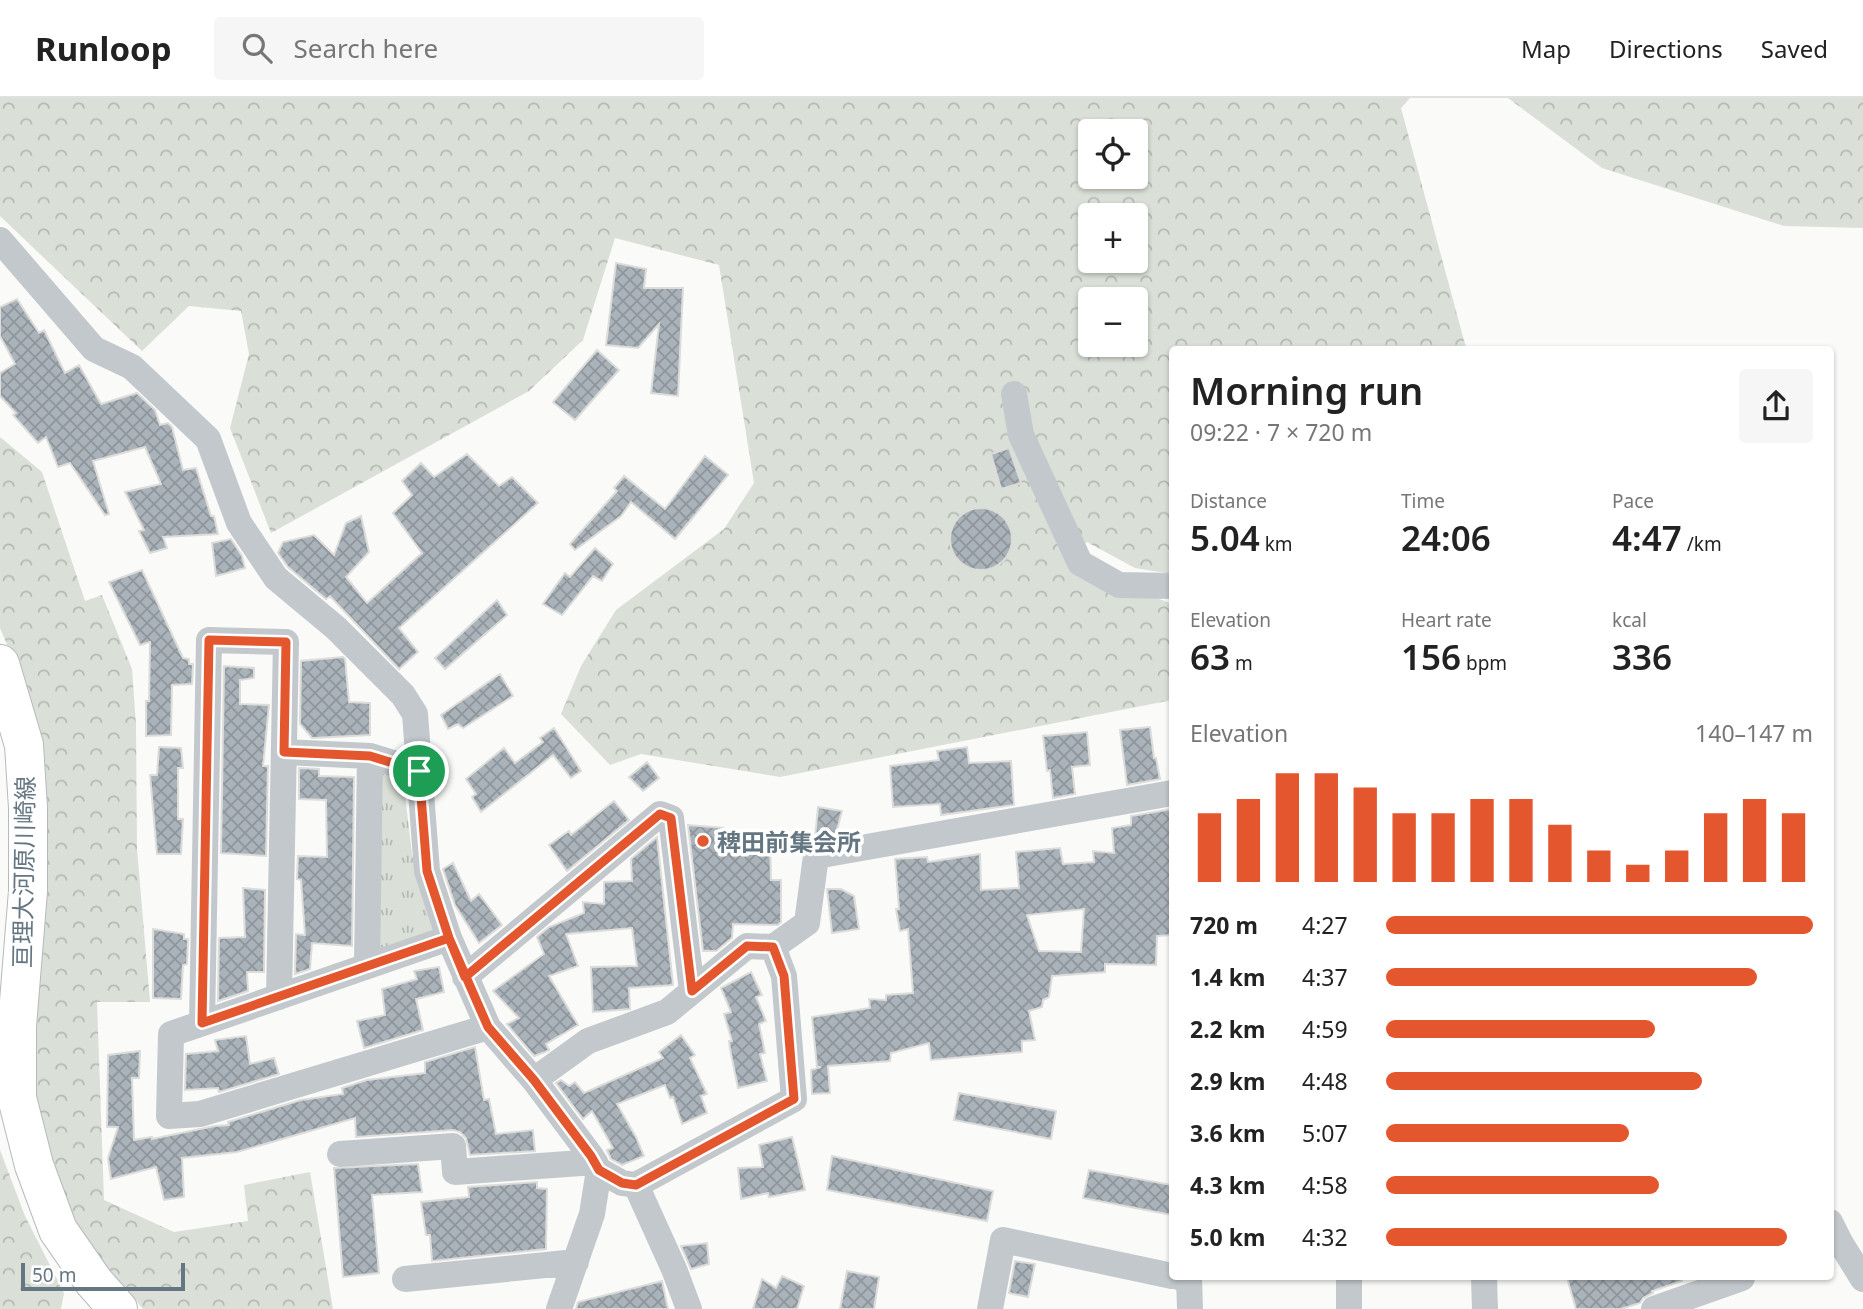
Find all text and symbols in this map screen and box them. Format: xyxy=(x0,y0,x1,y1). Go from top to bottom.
search box xyxy=(214,17,704,80)
text: Runloop xyxy=(35,26,172,71)
icon: search xyxy=(238,29,276,67)
text: Search here xyxy=(294,30,438,66)
text: Map xyxy=(1521,32,1571,65)
text: Directions xyxy=(1609,32,1723,65)
text: Saved xyxy=(1761,32,1828,65)
map controls xyxy=(1078,119,1148,357)
button: locate xyxy=(1078,119,1148,189)
button: + xyxy=(1078,203,1148,273)
button: − xyxy=(1078,287,1148,357)
text: Morning run xyxy=(1190,364,1423,416)
button: share xyxy=(1739,369,1813,443)
text: 09:22 · 7 × 720 m xyxy=(1190,416,1372,448)
text: Distance xyxy=(1190,488,1267,514)
text: Time xyxy=(1401,488,1445,514)
text: Pace xyxy=(1612,488,1654,514)
text: 5.04 xyxy=(1190,514,1260,561)
text: 24:06 xyxy=(1401,514,1491,561)
text: 4:47 xyxy=(1612,514,1682,561)
text: km xyxy=(1260,531,1293,557)
text: /km xyxy=(1682,531,1722,557)
text: Elevation xyxy=(1190,607,1271,633)
text: Heart rate xyxy=(1401,607,1492,633)
text: kcal xyxy=(1612,607,1647,633)
text: 63 xyxy=(1190,633,1230,680)
text: 156 xyxy=(1401,633,1461,680)
text: 336 xyxy=(1612,633,1672,680)
text: m xyxy=(1230,650,1253,676)
text: bpm xyxy=(1461,650,1507,676)
text: Elevation xyxy=(1190,717,1288,749)
text: 140–147 m xyxy=(1695,717,1813,749)
pin xyxy=(389,741,449,801)
icon: arrive xyxy=(400,752,438,790)
street label: 亘理大河原川崎線 xyxy=(5,776,41,968)
place label: 稗田前集会所 xyxy=(717,825,861,858)
marker: 稗田前集会所 xyxy=(695,833,711,849)
text: 720 m xyxy=(1190,909,1258,941)
text: 4:27 xyxy=(1302,909,1348,941)
text: 1.4 km xyxy=(1190,961,1265,993)
text: 4:37 xyxy=(1302,961,1348,993)
text: 2.2 km xyxy=(1190,1013,1265,1045)
text: 4:59 xyxy=(1302,1013,1348,1045)
text: 2.9 km xyxy=(1190,1065,1265,1097)
text: 4:48 xyxy=(1302,1065,1348,1097)
text: 3.6 km xyxy=(1190,1117,1265,1149)
text: 5:07 xyxy=(1302,1117,1348,1149)
text: 4.3 km xyxy=(1190,1169,1265,1201)
text: 4:58 xyxy=(1302,1169,1348,1201)
text: 5.0 km xyxy=(1190,1221,1265,1253)
text: 4:32 xyxy=(1302,1221,1348,1253)
scale bar xyxy=(21,1260,186,1292)
text: 50 m xyxy=(32,1262,76,1288)

